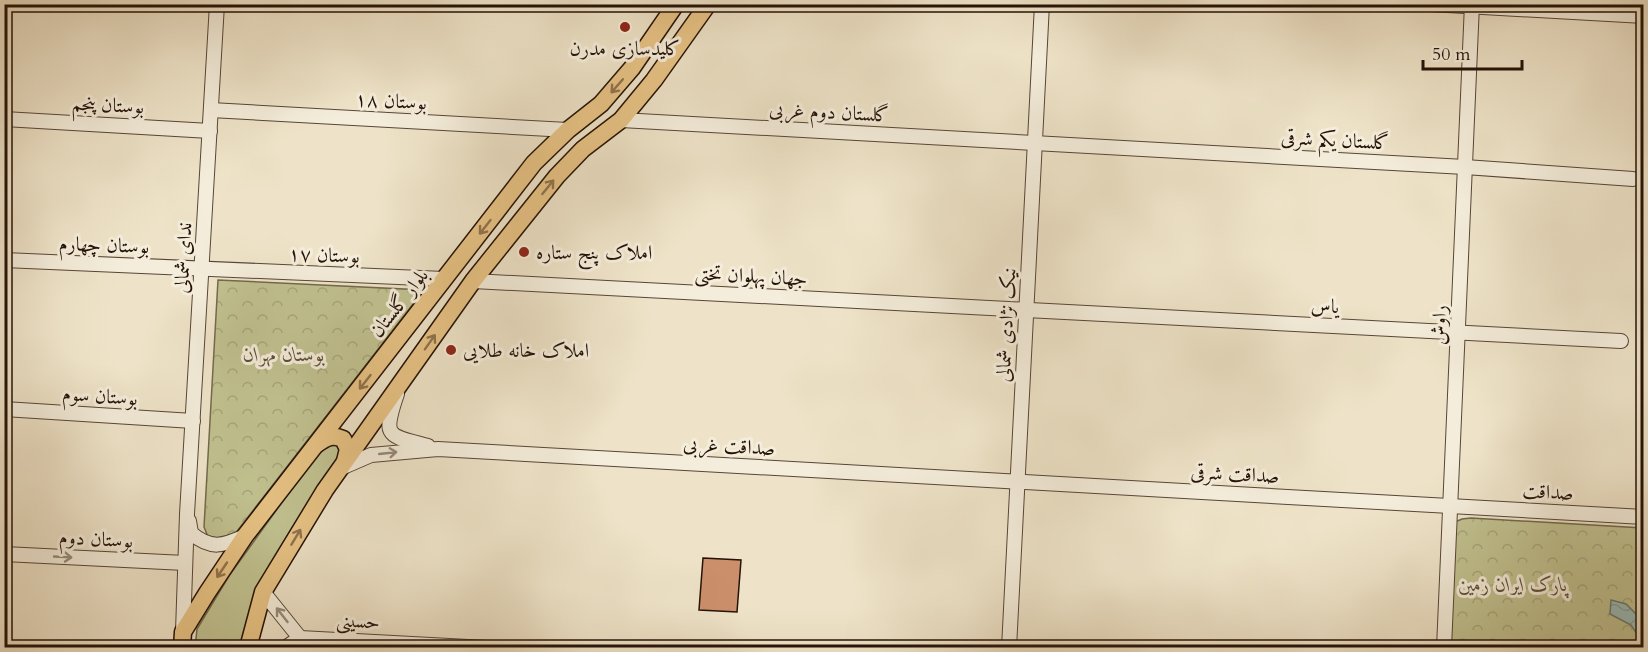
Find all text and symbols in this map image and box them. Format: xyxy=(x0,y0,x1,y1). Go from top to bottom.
marker: کلیدسازی مدرن xyxy=(618,20,632,34)
scale bar xyxy=(1423,33,1522,71)
place label: کلیدسازی مدرن xyxy=(569,35,681,62)
text: 50 m xyxy=(1432,42,1471,67)
one-way arrow xyxy=(610,78,624,93)
street label: بوستان ۱۸ xyxy=(354,86,428,116)
street label: بوستان پنجم xyxy=(71,90,145,125)
street label: گلستان دوم غربی xyxy=(768,95,890,133)
street label: گلستان یکم شرقی xyxy=(1280,124,1390,161)
one-way arrow xyxy=(542,179,555,195)
one-way arrow xyxy=(478,219,491,235)
street label: ندای شمالی xyxy=(168,222,198,294)
street label: بوستان چهارم xyxy=(58,230,150,264)
place label: املاک پنج ستاره xyxy=(536,239,652,270)
street label: بوستان ۱۷ xyxy=(288,240,360,270)
marker: املاک پنج ستاره xyxy=(517,245,531,259)
street label: جهان پهلوان تختی xyxy=(694,260,808,293)
street label: بلوار گلستان xyxy=(363,263,435,343)
street label: نیک نژادی شمالی xyxy=(990,267,1022,383)
street label: یاس xyxy=(1310,292,1341,320)
street label: راوش xyxy=(1425,304,1453,346)
one-way arrow xyxy=(424,334,436,350)
place label: املاک خانه طلایی xyxy=(463,337,589,364)
park label: بوستان مهران xyxy=(243,341,325,368)
marker: املاک خانه طلایی xyxy=(444,343,458,357)
one-way arrow xyxy=(359,373,372,389)
street label: بوستان سوم xyxy=(61,380,139,416)
street label: صداقت غربی xyxy=(682,430,776,463)
one-way arrow xyxy=(378,447,398,458)
street label: صداقت شرقی xyxy=(1190,458,1280,490)
street label: صداقت xyxy=(1522,477,1574,507)
street label: بوستان دوم xyxy=(58,524,134,558)
one-way arrow xyxy=(291,529,303,546)
one-way arrow xyxy=(52,551,72,562)
one-way arrow xyxy=(216,561,228,578)
park label: پارک ایران زمین xyxy=(1458,571,1570,599)
street label: حسینی xyxy=(335,606,381,637)
one-way arrow xyxy=(275,607,288,623)

